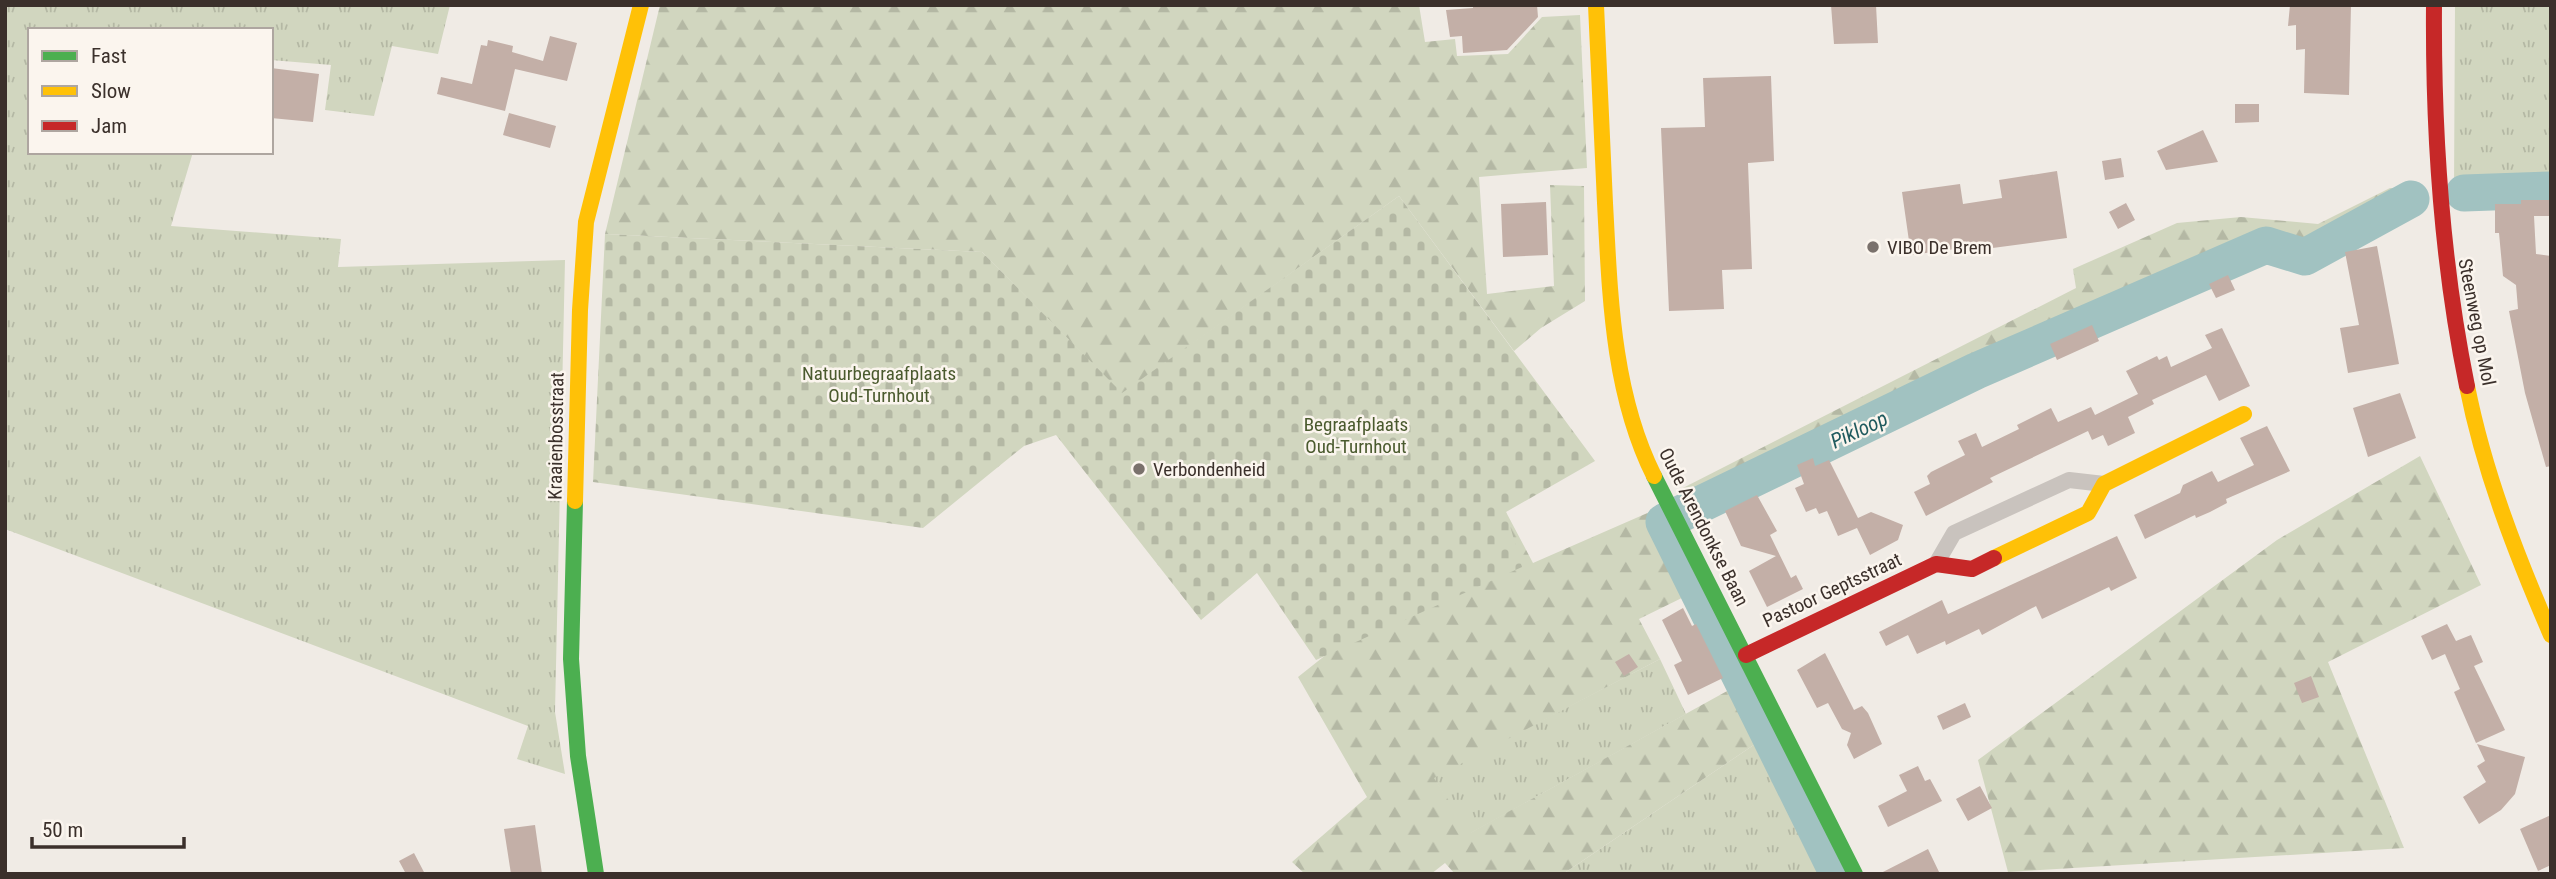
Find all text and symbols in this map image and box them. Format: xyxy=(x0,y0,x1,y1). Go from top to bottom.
legend xyxy=(28,28,273,154)
text: Fast xyxy=(91,44,127,68)
text: Slow xyxy=(91,79,131,103)
text: Jam xyxy=(91,114,127,138)
place label: VIBO De Brem xyxy=(1887,236,1992,259)
marker: VIBO De Brem xyxy=(1865,239,1881,255)
street label: Steenweg op Mol xyxy=(2453,256,2501,388)
park label: Natuurbegraafplaats Oud-Turnhout xyxy=(802,362,956,407)
street label: Kraaienbosstraat xyxy=(543,372,569,500)
water label: Pikloop xyxy=(1827,406,1891,454)
park label: Begraafplaats Oud-Turnhout xyxy=(1304,413,1408,458)
street label: Oude Arendonkse Baan xyxy=(1654,444,1754,610)
place label: Verbondenheid xyxy=(1153,458,1265,481)
marker: Verbondenheid xyxy=(1131,461,1147,477)
street label: Pastoor Geptsstraat xyxy=(1759,548,1905,632)
scale bar xyxy=(32,806,184,850)
text: 50 m xyxy=(42,818,83,842)

